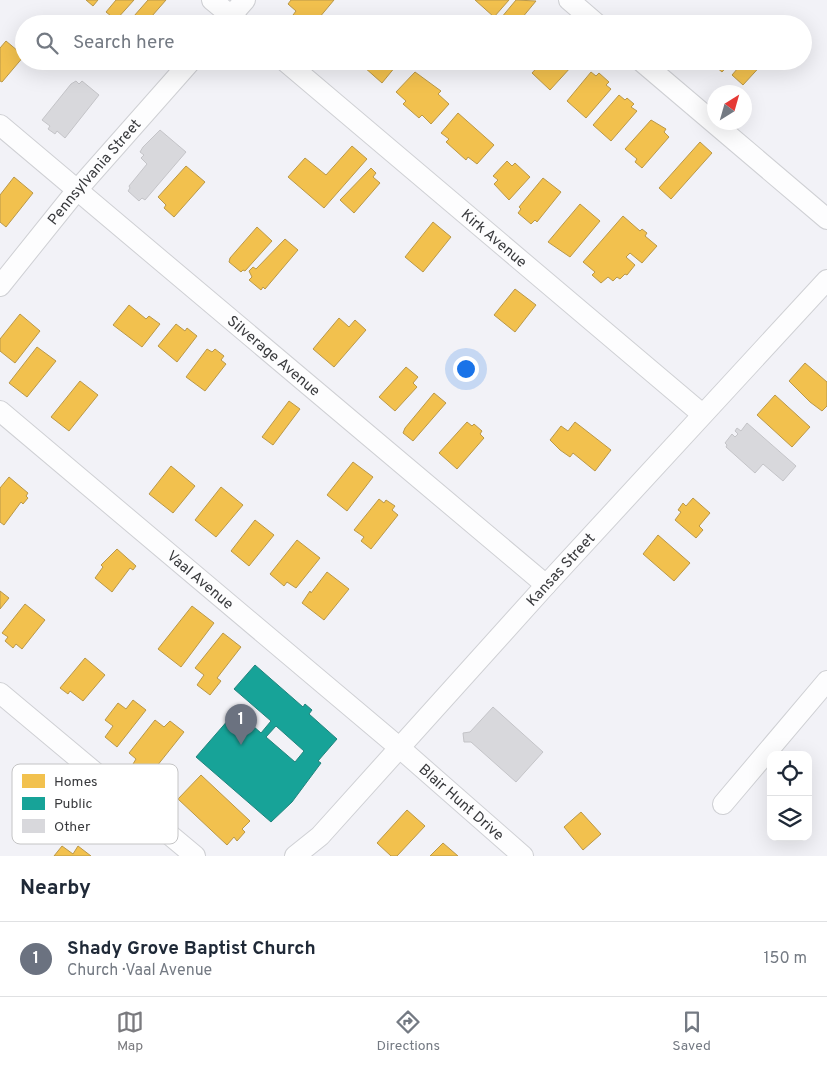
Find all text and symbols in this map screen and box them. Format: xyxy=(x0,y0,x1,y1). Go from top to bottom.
search box xyxy=(15,15,812,70)
icon: search xyxy=(33,29,61,57)
text: Search here xyxy=(73,31,175,55)
north arrow xyxy=(707,85,752,130)
street label: Pennsylvania Street xyxy=(44,116,146,230)
street label: Kirk Avenue xyxy=(456,206,530,272)
street label: Silverage Avenue xyxy=(222,312,323,401)
your location xyxy=(453,356,479,382)
street label: Kansas Street xyxy=(523,530,600,611)
street label: Vaal Avenue xyxy=(162,547,237,615)
pin: 1 xyxy=(225,704,257,745)
map controls xyxy=(767,751,812,841)
button: locate xyxy=(767,751,812,796)
street label: Blair Hunt Drive xyxy=(414,761,507,846)
legend xyxy=(12,764,178,844)
text: Homes xyxy=(54,774,98,791)
text: Public xyxy=(54,796,93,813)
button: layers xyxy=(767,796,812,841)
text: Other xyxy=(54,819,91,836)
text: Nearby xyxy=(20,875,91,902)
text: Shady Grove Baptist Church xyxy=(67,937,316,961)
text: 1 xyxy=(33,949,39,969)
text: 150 m xyxy=(764,949,807,969)
text: Church · Vaal Avenue xyxy=(67,961,212,981)
tab: Map xyxy=(116,1008,144,1055)
tab: Directions xyxy=(376,1008,440,1055)
tab: Saved xyxy=(672,1008,711,1055)

